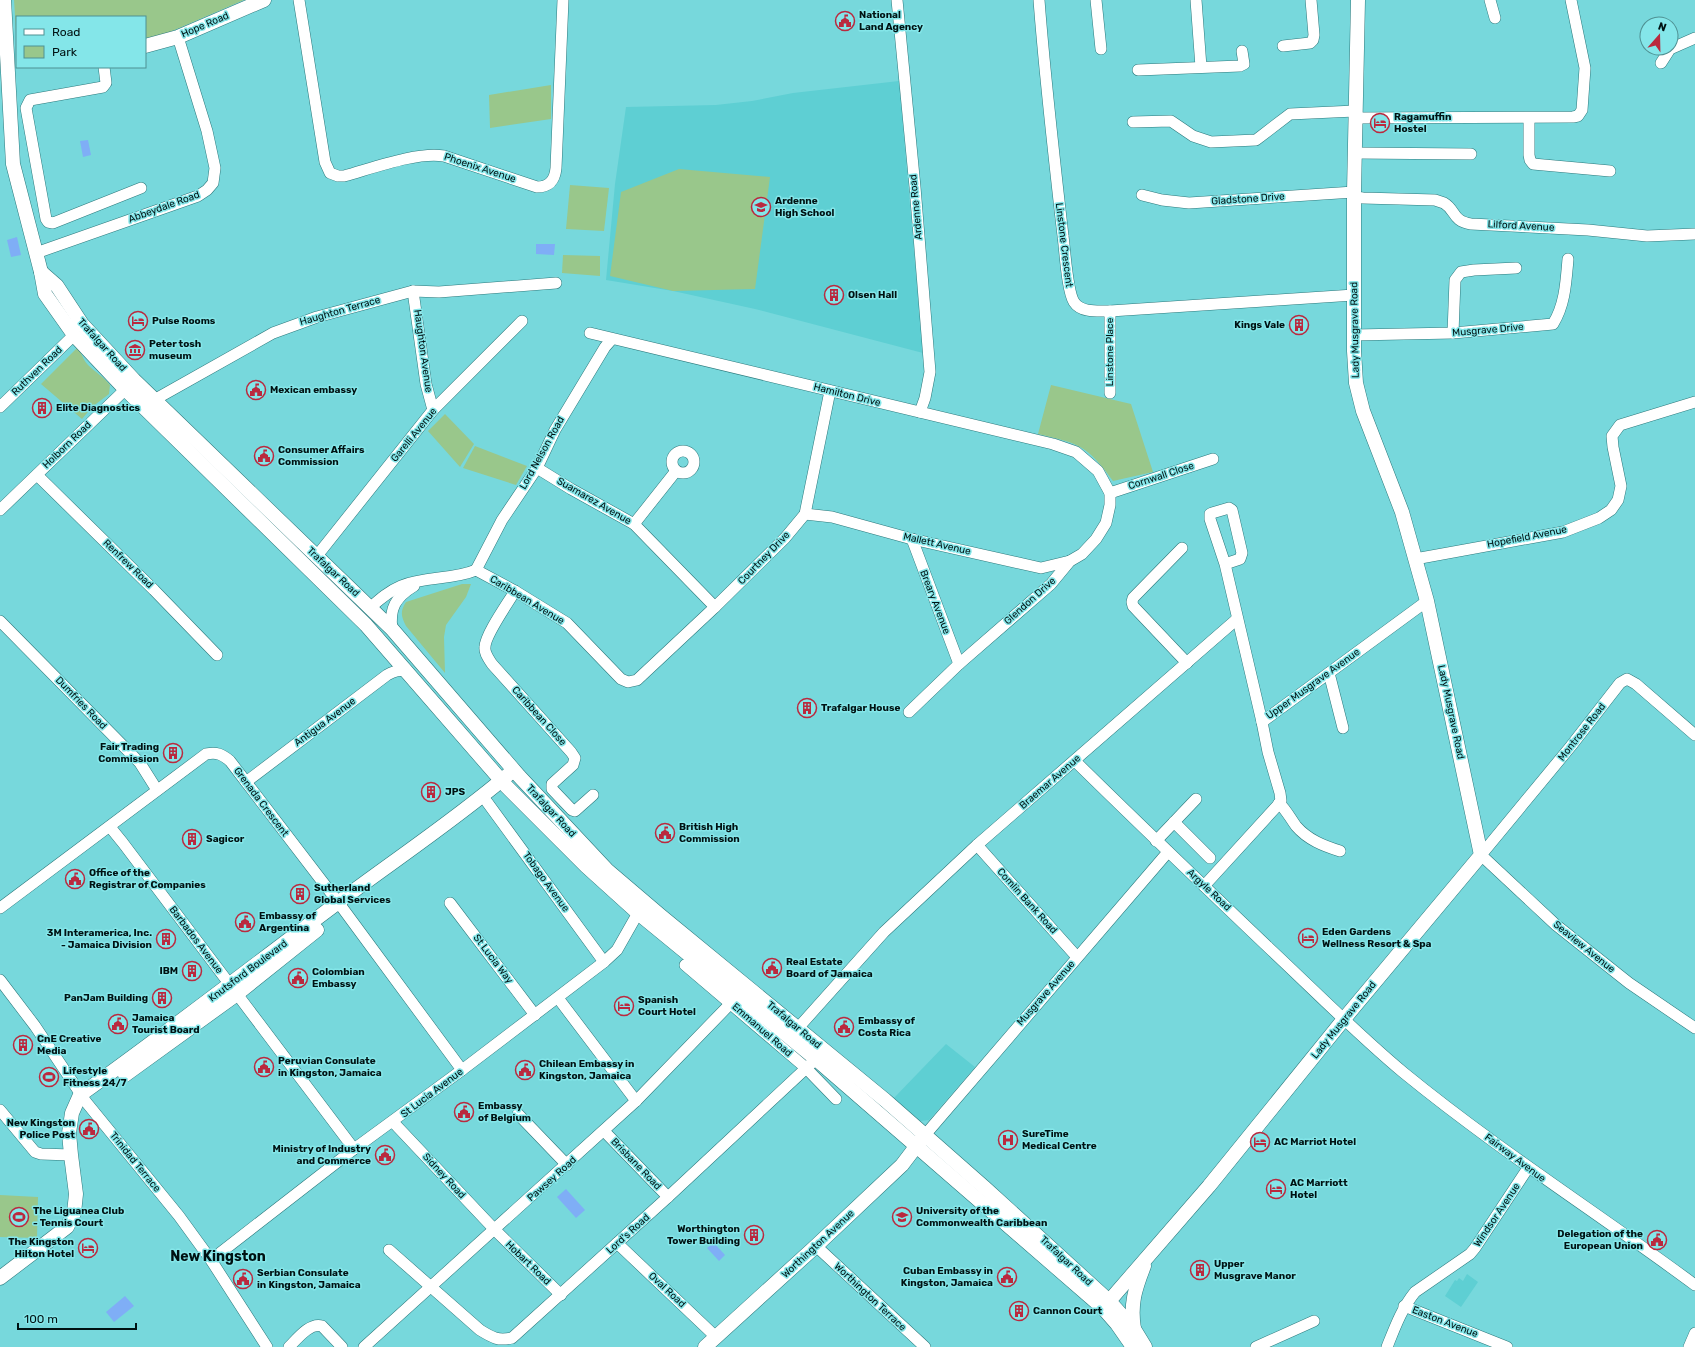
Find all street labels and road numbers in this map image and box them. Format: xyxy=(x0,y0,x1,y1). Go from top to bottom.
street label: Hope Road xyxy=(179,10,231,40)
street label: Phoenix Avenue xyxy=(443,151,518,185)
street label: Ardenne Road xyxy=(907,174,925,240)
street label: Abbeydale Road xyxy=(127,189,201,225)
street label: Gladstone Drive xyxy=(1211,190,1286,208)
street label: Linstone Crescent xyxy=(1053,202,1075,288)
street label: Lilford Avenue xyxy=(1487,218,1555,234)
street label: Lady Musgrave Road xyxy=(1348,282,1362,378)
street label: Haughton Terrace xyxy=(298,294,382,328)
street label: Haughton Avenue xyxy=(411,309,435,394)
street label: Trafalgar Road xyxy=(75,316,129,374)
street label: Linstone Place xyxy=(1104,317,1116,386)
street label: Musgrave Drive xyxy=(1452,321,1525,339)
street label: Ruthven Road xyxy=(9,344,65,398)
street label: Hamilton Drive xyxy=(812,381,882,409)
street label: Garelli Avenue xyxy=(389,405,440,464)
street label: Lord Nelson Road xyxy=(517,414,567,492)
street label: Holborn Road xyxy=(40,419,94,471)
street label: Cornwall Close xyxy=(1127,460,1196,492)
street label: Suamarez Avenue xyxy=(555,475,634,527)
street label: Hopefield Avenue xyxy=(1486,523,1568,551)
street label: Courtney Drive xyxy=(736,529,793,587)
street label: Mallett Avenue xyxy=(902,530,972,558)
street label: Renfrew Road xyxy=(100,537,156,591)
street label: Trafalgar Road xyxy=(304,545,362,599)
street label: Breary Avenue xyxy=(917,568,953,636)
street label: Caribbean Avenue xyxy=(488,573,567,627)
street label: Glendon Drive xyxy=(1002,574,1059,627)
street label: Upper Musgrave Avenue xyxy=(1264,646,1363,722)
street label: Lady Musgrave Road xyxy=(1435,664,1467,760)
street label: Dumfries Road xyxy=(53,674,109,732)
street label: Caribbean Close xyxy=(509,684,569,748)
street label: Antigua Avenue xyxy=(292,695,358,749)
street label: Montrose Road xyxy=(1556,701,1608,763)
street label: Braemar Avenue xyxy=(1017,752,1083,812)
street label: Grenada Crescent xyxy=(231,765,291,839)
street label: Trafalgar Road xyxy=(524,782,578,840)
street label: Tobago Avenue xyxy=(520,850,572,915)
street label: Comlin Bank Road xyxy=(994,866,1060,936)
street label: Argyle Road xyxy=(1184,866,1234,914)
street label: Barbados Avenue xyxy=(167,904,226,976)
street label: Seaview Avenue xyxy=(1551,919,1617,976)
street label: St Lucia Way xyxy=(471,932,516,986)
street label: Knutsford Boulevard xyxy=(206,937,290,1005)
street label: Musgrave Avenue xyxy=(1014,958,1078,1028)
street label: Lady Musgrave Road xyxy=(1309,979,1379,1061)
street label: Trafalgar Road xyxy=(764,999,824,1051)
street label: Emmanuel Road xyxy=(730,1001,795,1059)
street label: St Lucia Avenue xyxy=(399,1065,466,1120)
street label: Trinidad Terrace xyxy=(107,1130,163,1195)
street label: Fairway Avenue xyxy=(1482,1131,1548,1185)
street label: Brisbane Road xyxy=(608,1136,664,1192)
street label: Sidney Road xyxy=(420,1151,468,1201)
street label: Pawsey Road xyxy=(525,1154,579,1204)
street label: Windsor Avenue xyxy=(1471,1181,1523,1249)
street label: Worthington Avenue xyxy=(779,1207,857,1281)
street label: Lord's Road xyxy=(604,1211,652,1257)
street label: Trafalgar Road xyxy=(1037,1234,1095,1288)
street label: Hobart Road xyxy=(503,1238,553,1288)
street label: Worthington Terrace xyxy=(831,1260,909,1334)
street label: Oval Road xyxy=(646,1270,688,1310)
street label: Easton Avenue xyxy=(1410,1304,1480,1340)

